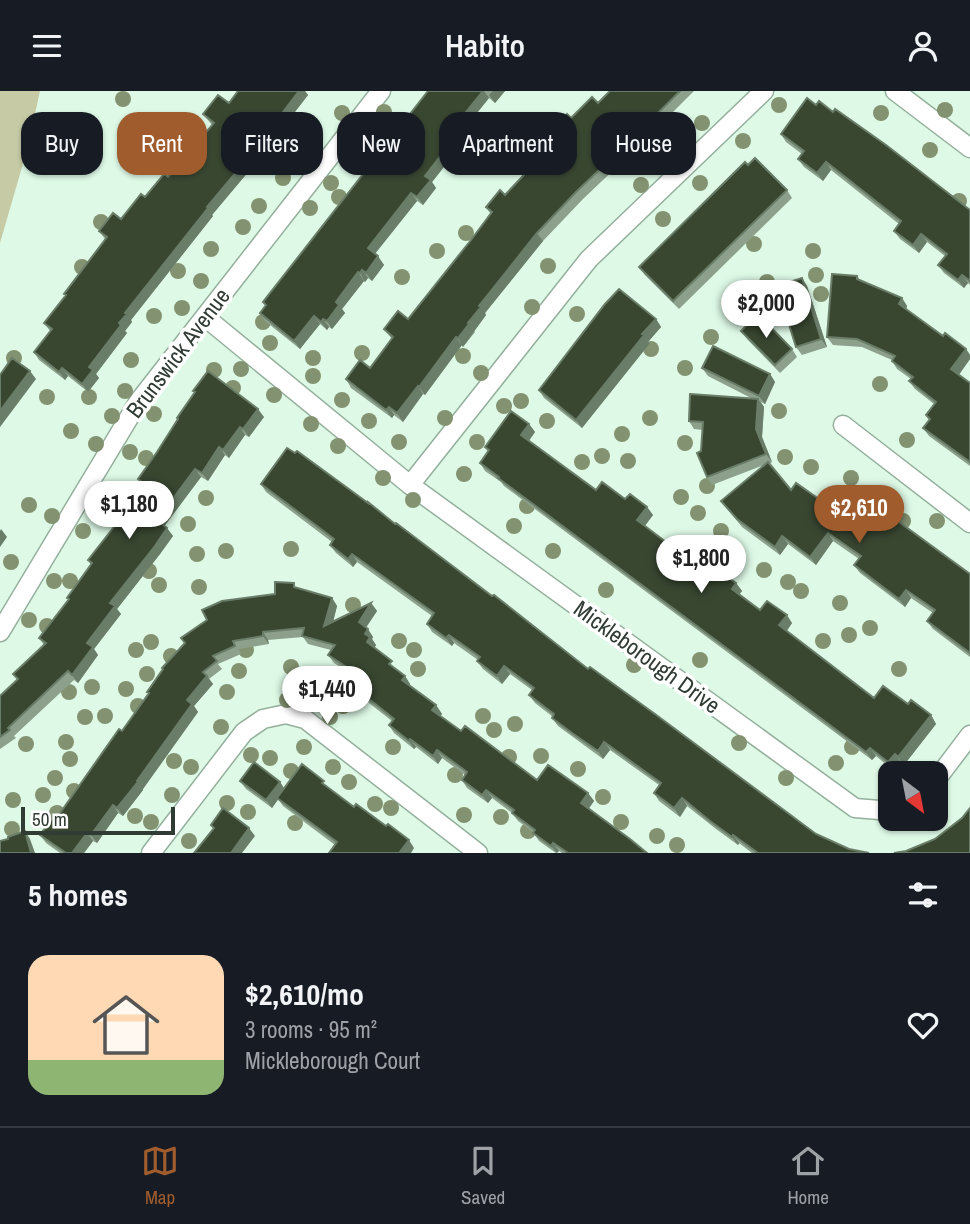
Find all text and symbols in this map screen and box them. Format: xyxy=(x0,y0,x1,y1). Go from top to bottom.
text: Habito xyxy=(445,24,525,67)
icon: menu xyxy=(28,27,66,65)
icon: person xyxy=(904,27,942,65)
chip: Buy xyxy=(21,112,103,175)
chip: Rent xyxy=(117,112,207,175)
chip: Filters xyxy=(221,112,323,175)
chip: New xyxy=(337,112,425,175)
chip: Apartment xyxy=(439,112,577,175)
chip: House xyxy=(591,112,696,175)
pin: $2,000 xyxy=(709,281,823,340)
street label: Brunswick Avenue xyxy=(119,282,237,424)
text: $2,000 xyxy=(737,287,795,318)
pin: $1,180 xyxy=(72,482,186,541)
pin: $2,610 xyxy=(802,485,916,545)
text: $1,180 xyxy=(100,488,158,519)
text: $2,610 xyxy=(830,492,888,523)
pin: $1,800 xyxy=(644,535,758,595)
text: $1,800 xyxy=(672,542,730,573)
street label: Mickleborough Drive xyxy=(568,593,727,720)
pin: $1,440 xyxy=(270,667,384,726)
text: $1,440 xyxy=(298,673,356,704)
north arrow xyxy=(878,761,948,831)
map controls xyxy=(878,761,948,831)
scale bar xyxy=(21,804,175,836)
text: 50 m xyxy=(32,806,67,832)
text: 5 homes xyxy=(28,875,128,915)
icon: filters xyxy=(904,876,942,914)
text: $2,610/mo xyxy=(245,974,364,1014)
icon: home xyxy=(84,983,168,1067)
icon: heart xyxy=(904,1006,942,1044)
text: 3 rooms · 95 m² xyxy=(245,1014,377,1045)
text: Mickleborough Court xyxy=(245,1045,420,1076)
tab: Map xyxy=(141,1142,179,1210)
tab: Saved xyxy=(461,1142,505,1210)
tab: Home xyxy=(787,1142,829,1210)

